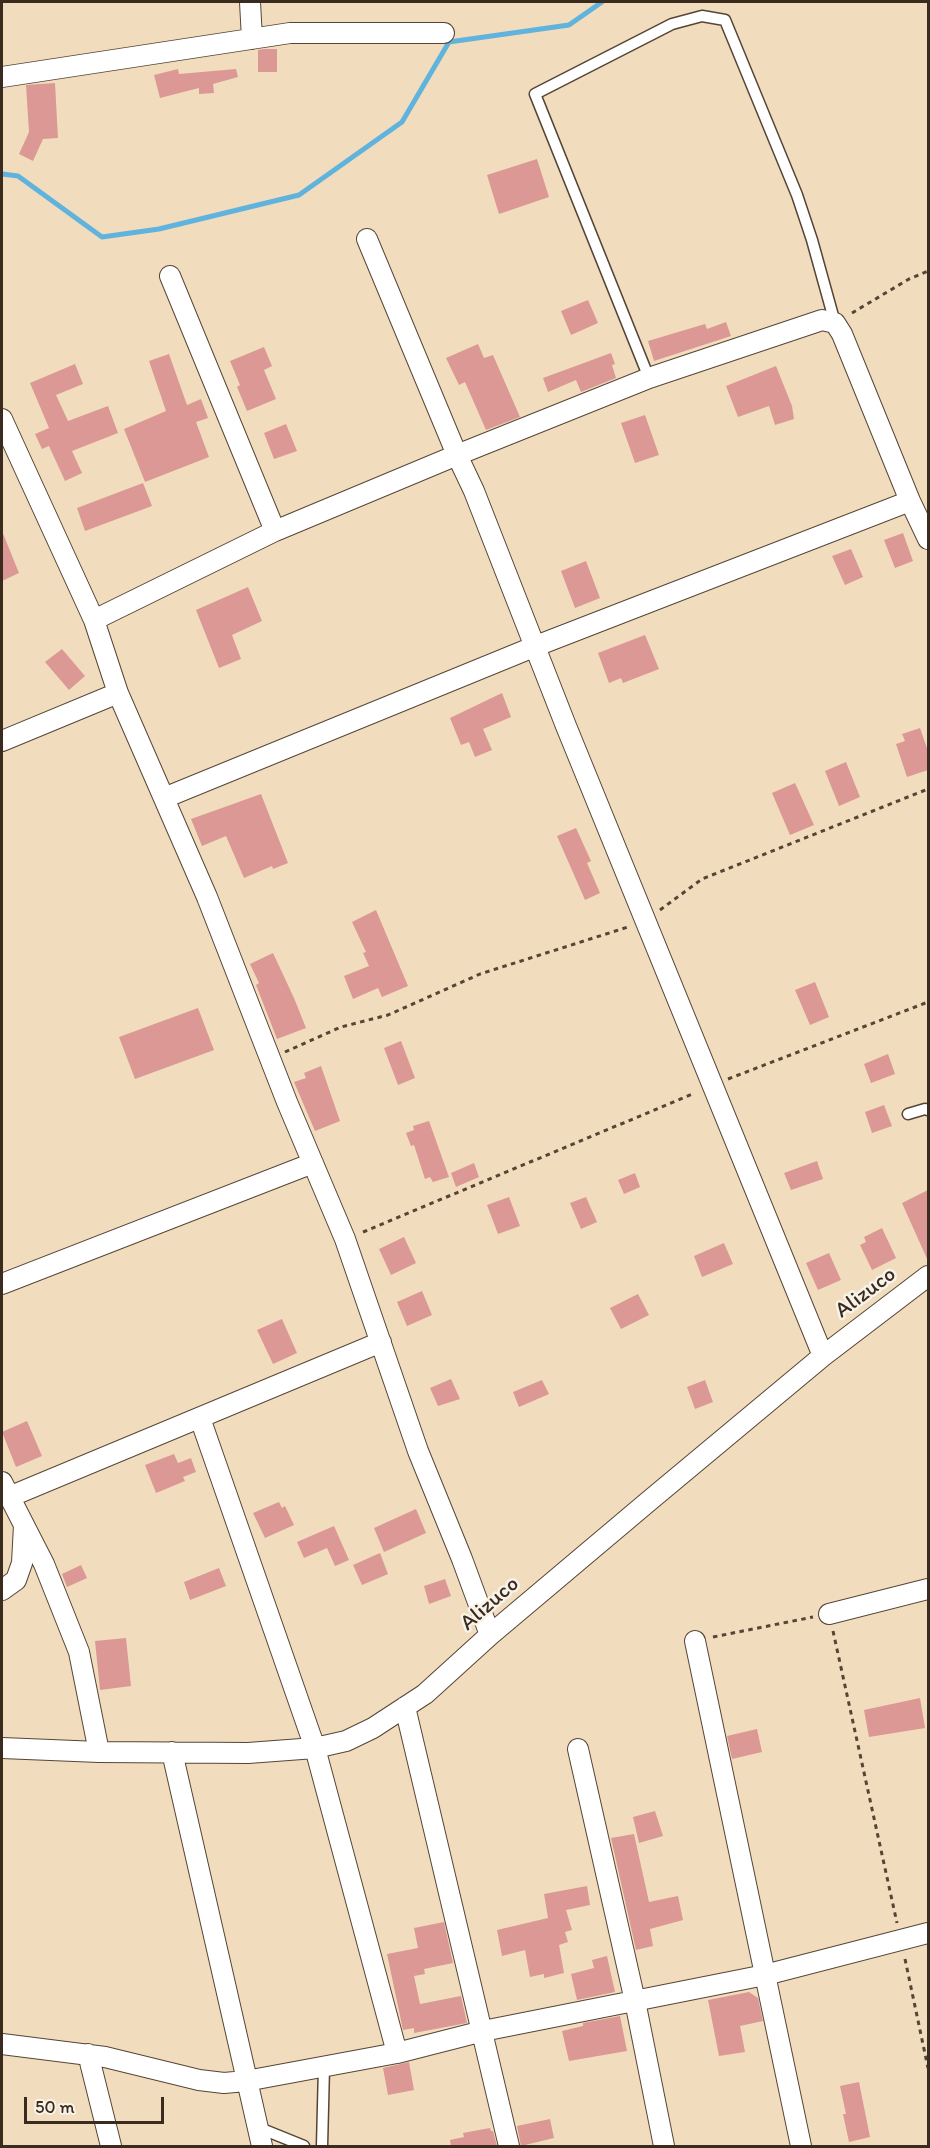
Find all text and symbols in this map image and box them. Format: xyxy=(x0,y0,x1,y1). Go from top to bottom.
street label: Alizuco xyxy=(830,1262,902,1324)
street label: Alizuco xyxy=(455,1571,525,1637)
scale bar xyxy=(27,2085,166,2123)
text: 50 m xyxy=(35,2096,75,2118)

